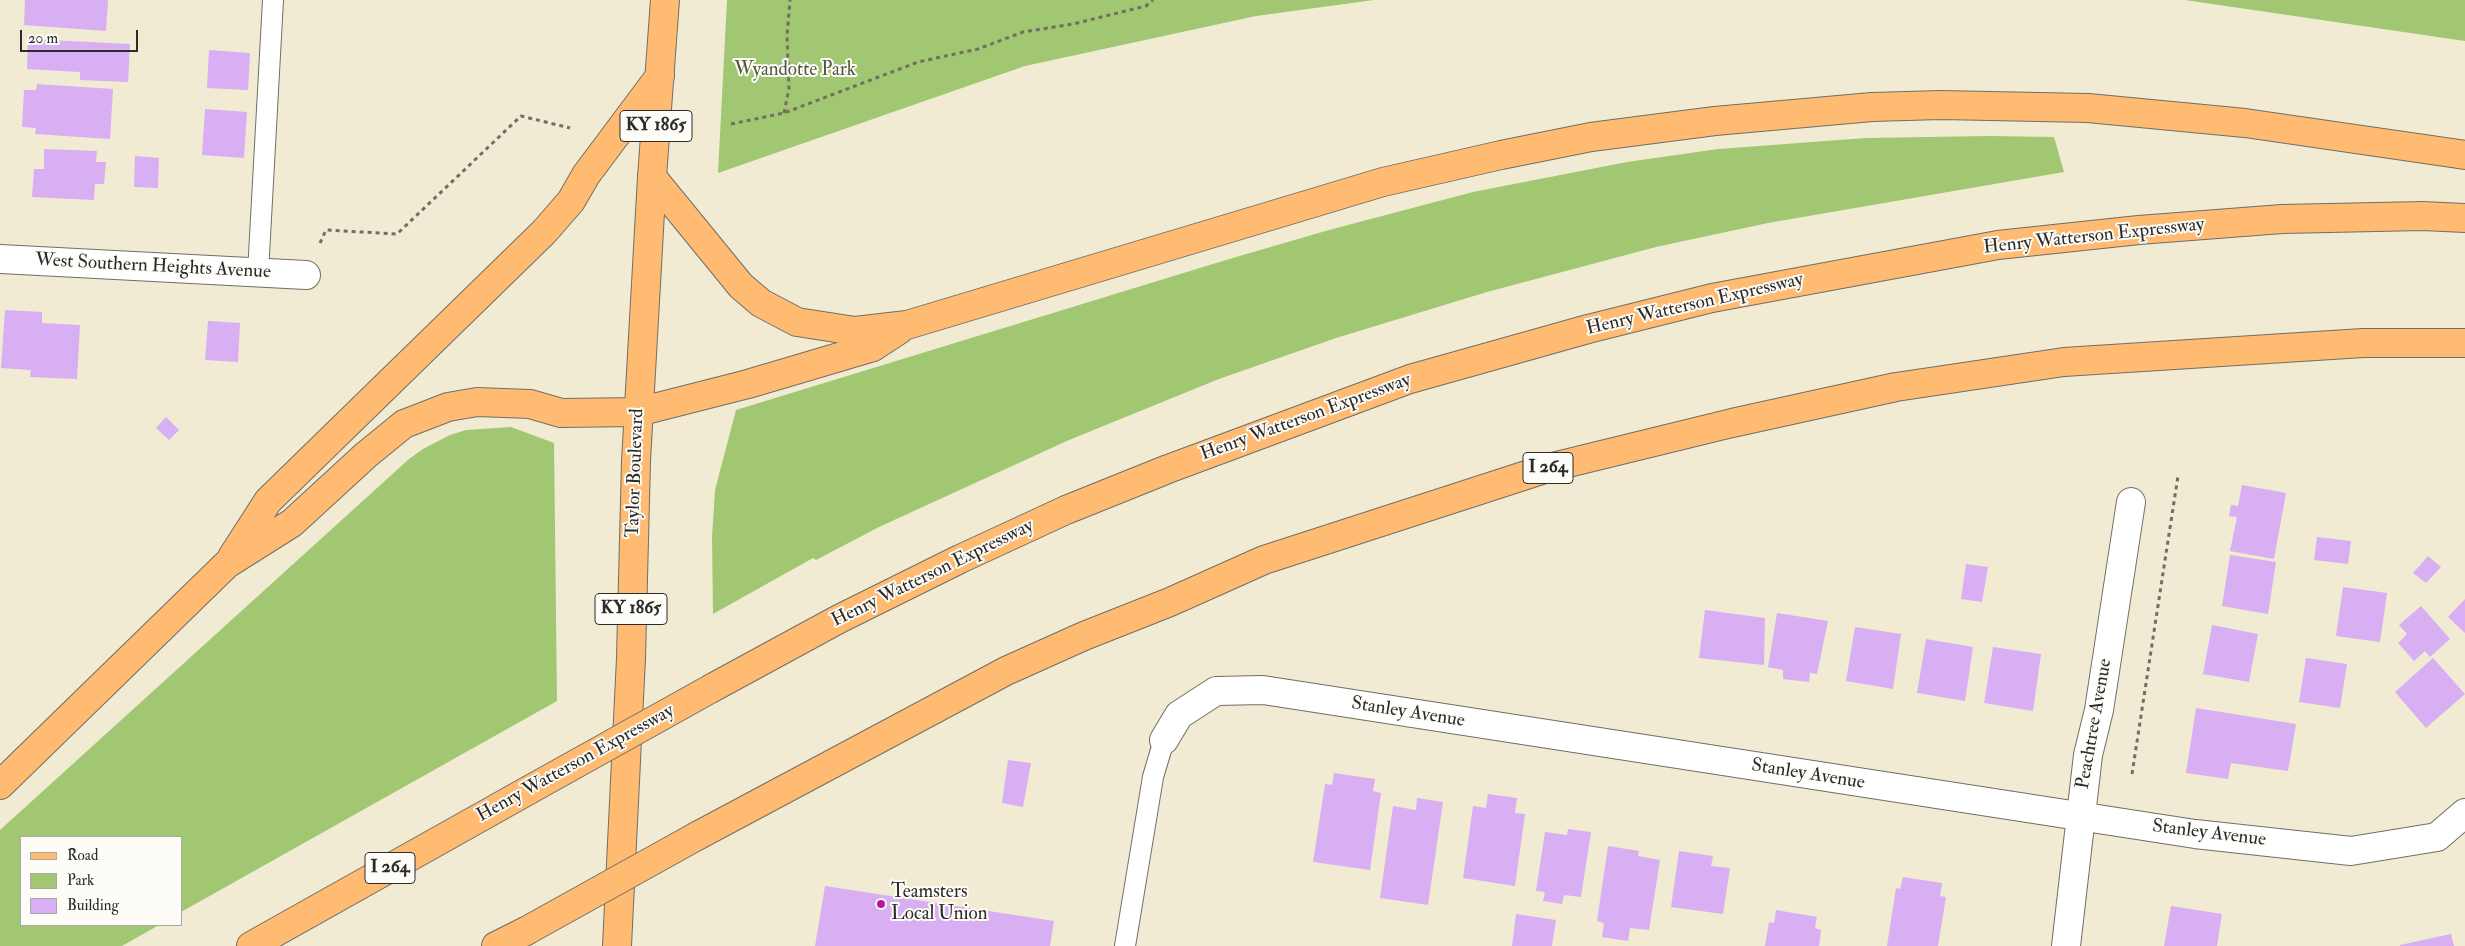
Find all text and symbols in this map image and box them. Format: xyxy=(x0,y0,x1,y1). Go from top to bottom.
scale bar xyxy=(22,20,140,52)
text: 20 m xyxy=(28,29,58,48)
park label: Wyandotte Park xyxy=(734,60,856,82)
road number: KY 1865 xyxy=(620,110,692,142)
street label: Henry Watterson Expressway xyxy=(1982,214,2206,260)
street label: West Southern Heights Avenue xyxy=(35,249,271,285)
street label: Henry Watterson Expressway xyxy=(1584,269,1806,341)
street label: Henry Watterson Expressway xyxy=(1198,369,1414,467)
street label: Taylor Boulevard xyxy=(622,408,650,538)
road number: I 264 xyxy=(1523,452,1573,483)
street label: Henry Watterson Expressway xyxy=(828,515,1038,633)
road number: KY 1865 xyxy=(595,594,667,624)
street label: Peachtree Avenue xyxy=(2072,657,2118,791)
street label: Stanley Avenue xyxy=(1350,693,1466,733)
street label: Henry Watterson Expressway xyxy=(473,700,679,828)
street label: Stanley Avenue xyxy=(1750,755,1866,795)
street label: Stanley Avenue xyxy=(2151,816,2267,852)
legend xyxy=(20,836,182,926)
text: Road xyxy=(67,846,98,865)
road number: I 264 xyxy=(365,852,415,884)
text: Park xyxy=(67,871,94,890)
place label: Teamsters Local Union xyxy=(891,882,988,926)
text: Building xyxy=(67,896,119,915)
marker: Teamsters Local Union xyxy=(875,898,887,910)

